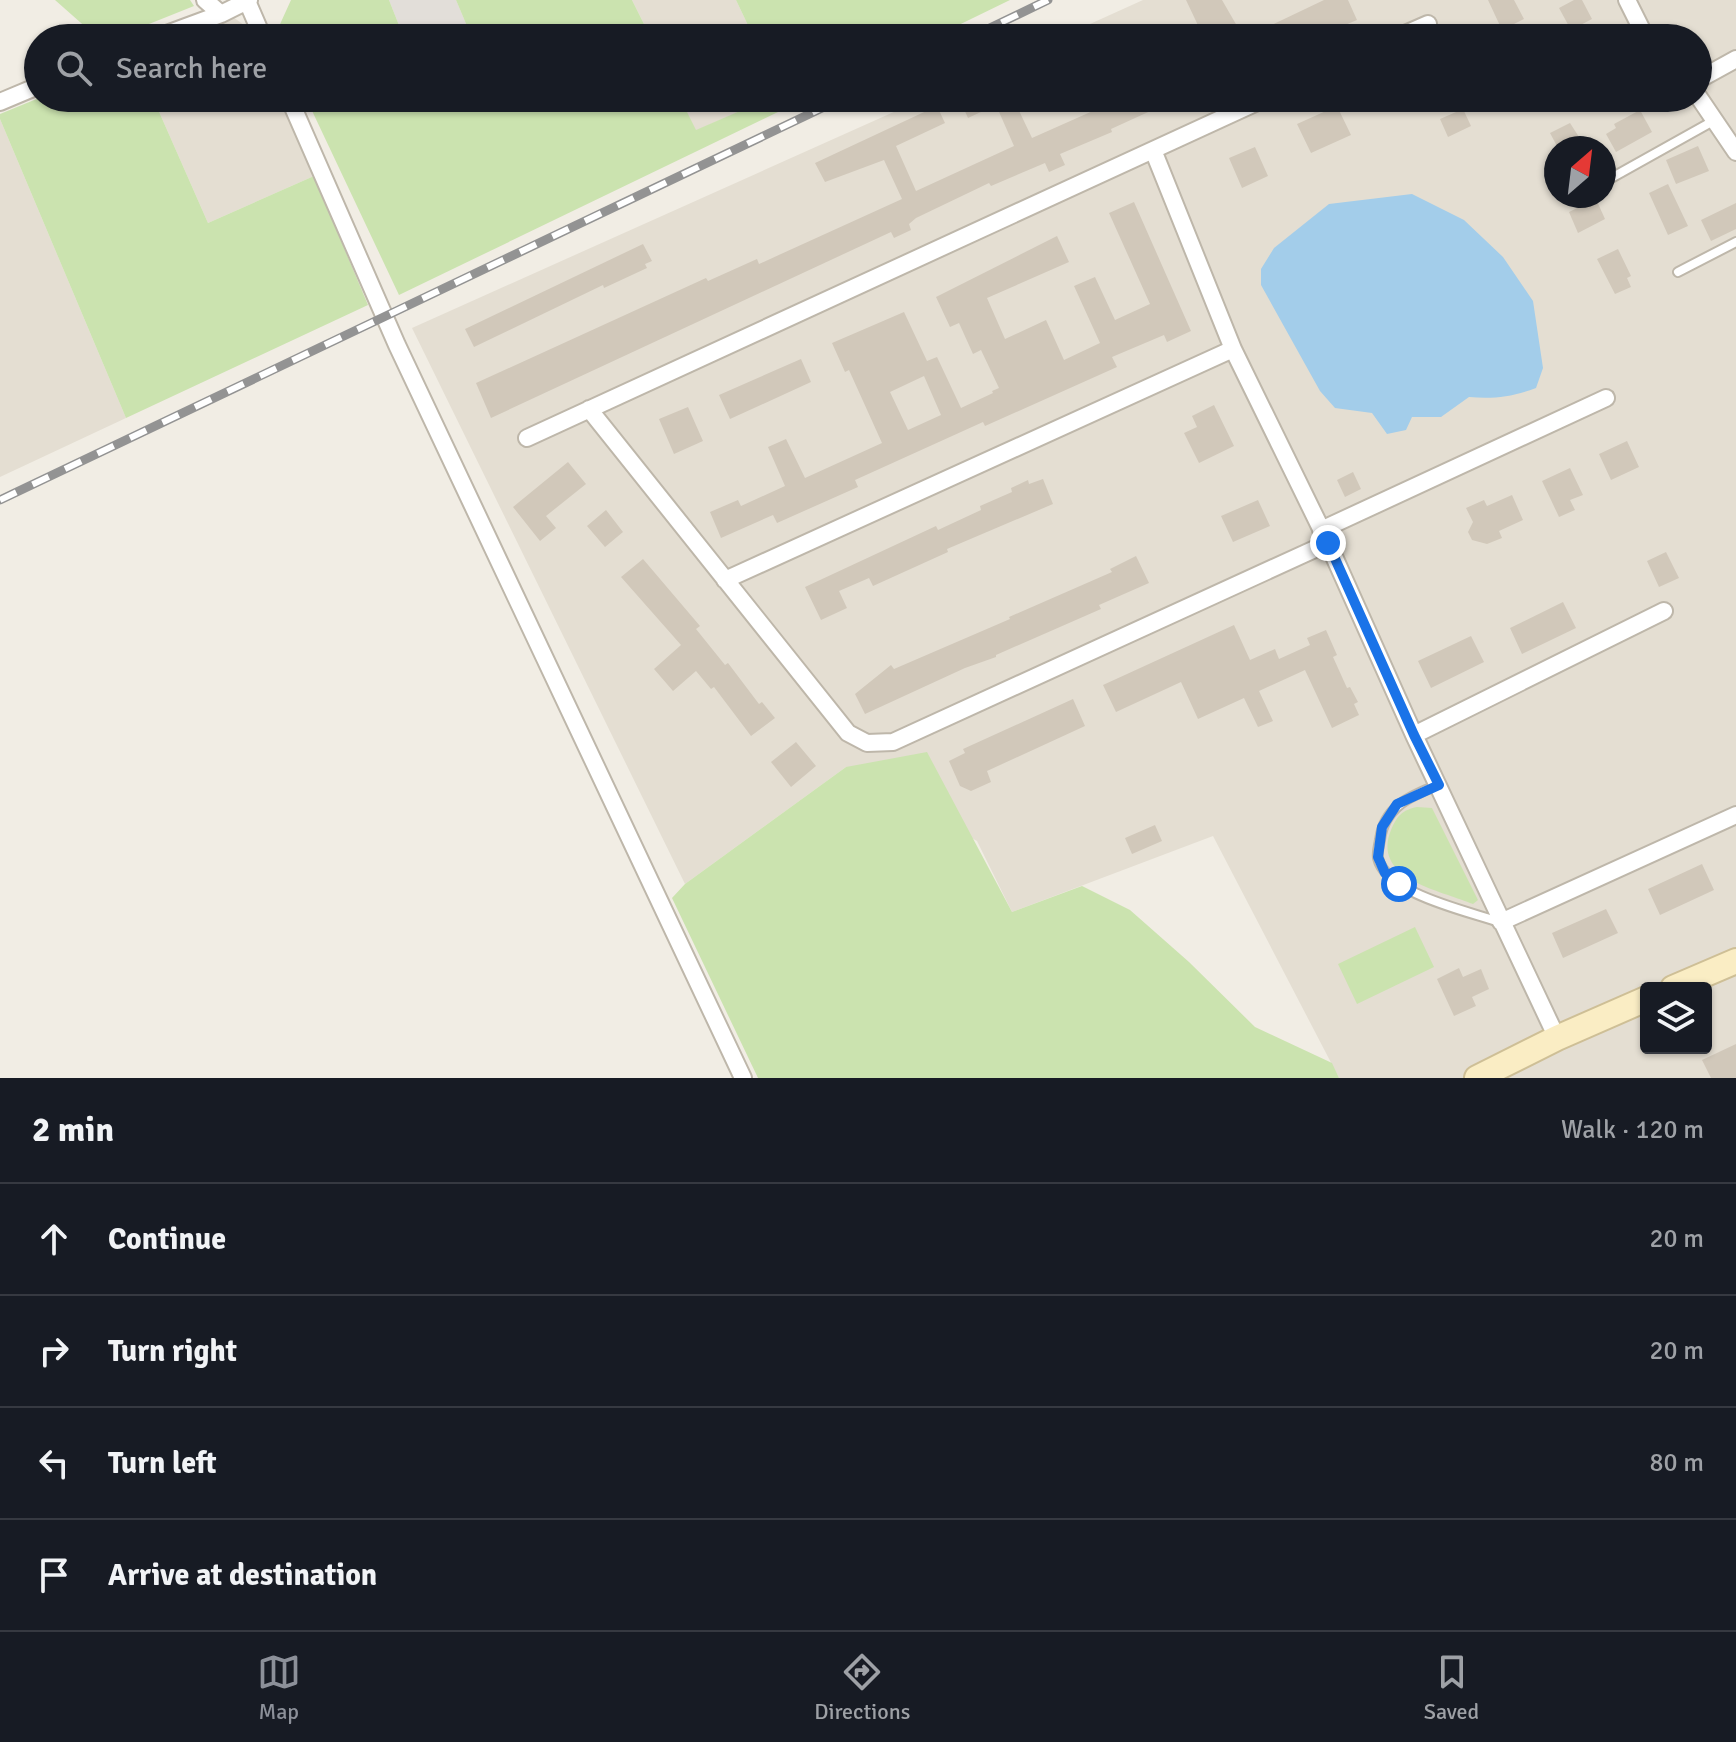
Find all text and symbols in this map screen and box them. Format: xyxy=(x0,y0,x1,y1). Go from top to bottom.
search box xyxy=(24,24,1712,112)
icon: search xyxy=(52,46,96,90)
text: Search here xyxy=(116,50,267,87)
north arrow xyxy=(1544,136,1616,208)
route end xyxy=(1310,525,1346,561)
route start xyxy=(1381,866,1417,902)
map controls xyxy=(1640,982,1712,1054)
button: layers xyxy=(1640,982,1712,1054)
text: 2 min xyxy=(32,1109,114,1151)
text: Walk · 120 m xyxy=(1561,1114,1704,1146)
icon: ahead xyxy=(32,1217,76,1261)
text: Continue xyxy=(108,1221,226,1258)
text: 20 m xyxy=(1649,1223,1704,1255)
icon: right xyxy=(32,1329,76,1373)
text: Turn right xyxy=(108,1333,237,1370)
text: 20 m xyxy=(1649,1335,1704,1367)
icon: left xyxy=(32,1441,76,1485)
text: Turn left xyxy=(108,1445,217,1482)
text: 80 m xyxy=(1649,1447,1704,1479)
icon: arrive xyxy=(32,1553,76,1597)
text: Arrive at destination xyxy=(108,1557,377,1594)
tab: Map xyxy=(257,1650,301,1725)
tab: Directions xyxy=(814,1650,910,1725)
tab: Saved xyxy=(1424,1650,1479,1725)

